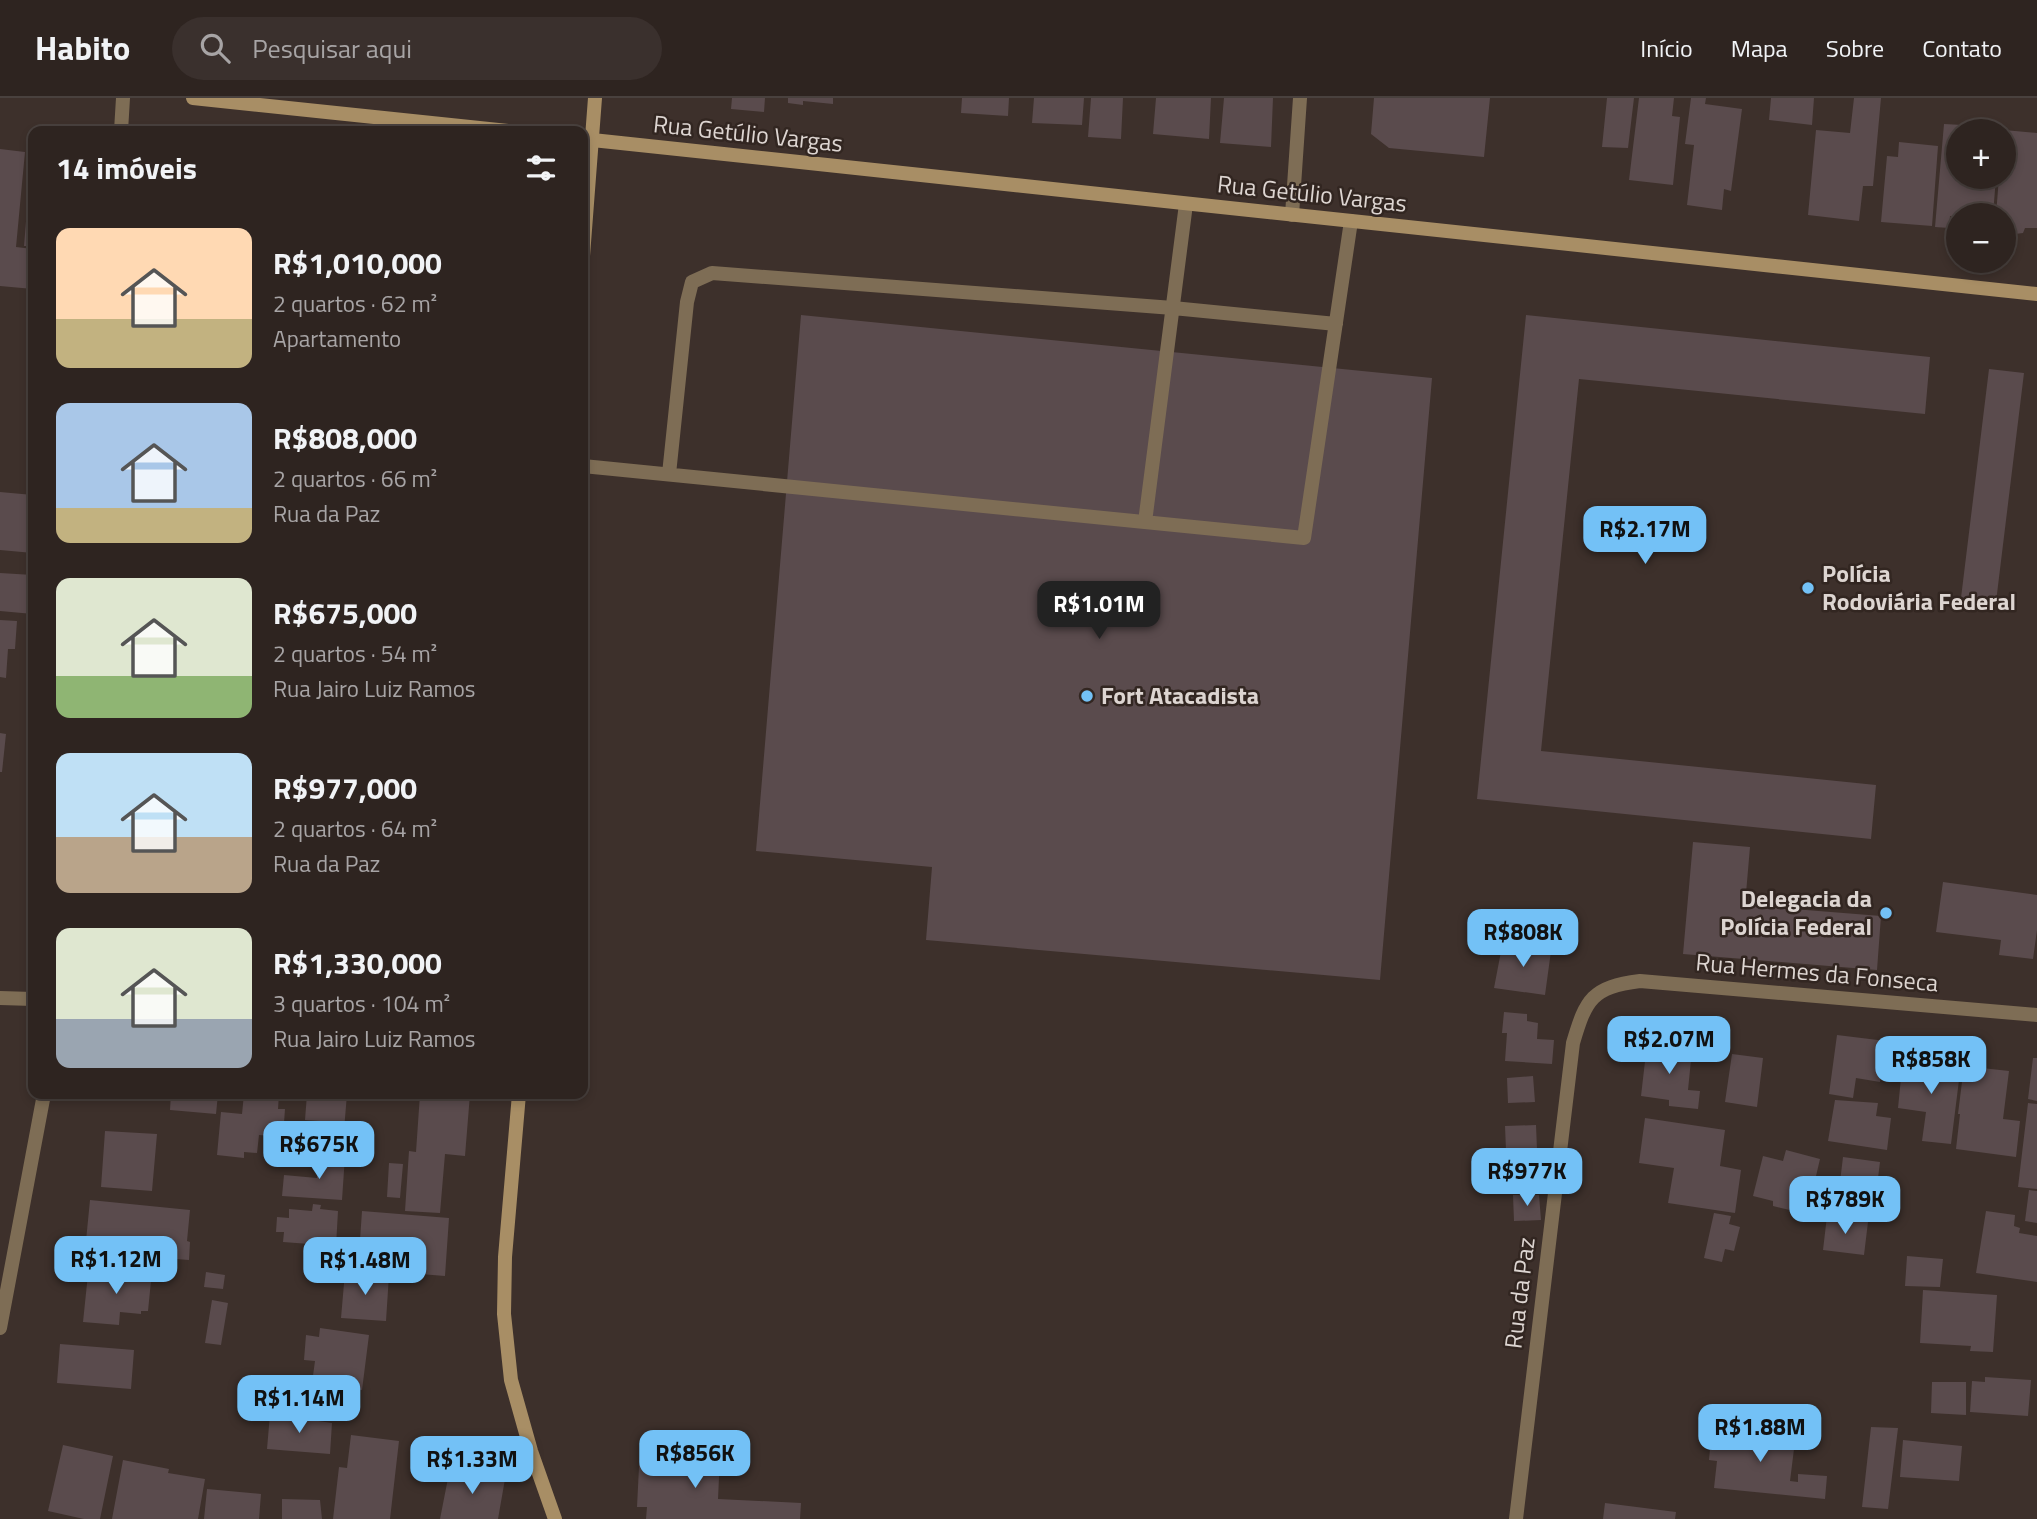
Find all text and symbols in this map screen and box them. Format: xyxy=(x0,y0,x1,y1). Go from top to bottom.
search box xyxy=(172,17,662,80)
text: Habito xyxy=(35,23,130,73)
icon: search xyxy=(196,29,234,67)
text: Pesquisar aqui xyxy=(252,29,412,68)
text: Início xyxy=(1640,30,1693,66)
text: Mapa xyxy=(1731,30,1788,66)
text: Sobre xyxy=(1826,30,1884,66)
text: Contato xyxy=(1922,30,2002,66)
street label: Rua Getúlio Vargas xyxy=(651,105,845,161)
map controls xyxy=(1946,119,2016,273)
button: + xyxy=(1946,119,2016,189)
text: 14 imóveis xyxy=(56,145,197,191)
icon: filters xyxy=(522,149,560,187)
street label: Rua Getúlio Vargas xyxy=(1215,165,1409,221)
button: − xyxy=(1946,203,2016,273)
text: R$1,010,000 xyxy=(273,240,442,286)
icon: home xyxy=(112,256,196,340)
text: 2 quartos · 62 m² xyxy=(273,286,437,321)
text: Apartamento xyxy=(273,321,401,356)
text: R$808,000 xyxy=(273,415,417,461)
icon: home xyxy=(112,431,196,515)
text: 2 quartos · 66 m² xyxy=(273,461,437,496)
text: Rua da Paz xyxy=(273,496,380,531)
pin: R$2.17M xyxy=(1580,506,1710,566)
text: R$2.17M xyxy=(1599,511,1691,546)
place label: Polícia Rodoviária Federal xyxy=(1822,555,2016,619)
marker: Polícia Rodoviária Federal xyxy=(1800,580,1816,596)
pin: R$1.01M xyxy=(1034,582,1164,641)
text: R$1.01M xyxy=(1053,586,1145,621)
text: R$675,000 xyxy=(273,590,417,636)
icon: home xyxy=(112,606,196,690)
text: 2 quartos · 54 m² xyxy=(273,636,437,671)
text: Rua Jairo Luiz Ramos xyxy=(273,671,475,706)
place label: Fort Atacadista xyxy=(1101,677,1259,713)
marker: Fort Atacadista xyxy=(1079,688,1095,704)
text: R$977,000 xyxy=(273,765,417,811)
icon: home xyxy=(112,781,196,865)
text: 2 quartos · 64 m² xyxy=(273,811,437,846)
text: Rua da Paz xyxy=(273,846,380,881)
place label: Delegacia da Polícia Federal xyxy=(1720,880,1872,944)
marker: Delegacia da Polícia Federal xyxy=(1878,905,1894,921)
pin: R$808K xyxy=(1466,910,1580,969)
text: R$808K xyxy=(1483,914,1563,949)
text: R$1,330,000 xyxy=(273,940,442,986)
street label: Rua Hermes da Fonseca xyxy=(1694,943,1940,1001)
icon: home xyxy=(112,956,196,1040)
text: 3 quartos · 104 m² xyxy=(273,986,450,1021)
pin: R$2.07M xyxy=(1604,1016,1734,1076)
text: Rua Jairo Luiz Ramos xyxy=(273,1021,475,1056)
text: R$2.07M xyxy=(1623,1021,1715,1056)
pin: R$858K xyxy=(1874,1037,1988,1096)
text: R$858K xyxy=(1891,1041,1971,1076)
pin: R$675K xyxy=(262,1122,376,1181)
text: R$675K xyxy=(279,1126,359,1161)
pin: R$977K xyxy=(1470,1148,1584,1208)
text: R$977K xyxy=(1487,1153,1567,1188)
pin: R$789K xyxy=(1788,1176,1902,1236)
text: R$789K xyxy=(1805,1181,1885,1216)
street label: Rua da Paz xyxy=(1494,1235,1544,1351)
pin: R$1.12M xyxy=(51,1236,181,1296)
pin: R$1.48M xyxy=(300,1238,430,1297)
text: R$1.12M xyxy=(70,1241,162,1276)
text: R$1.48M xyxy=(319,1242,411,1277)
pin: R$1.14M xyxy=(234,1376,364,1435)
text: R$1.14M xyxy=(253,1380,345,1415)
pin: R$1.88M xyxy=(1695,1404,1825,1464)
text: R$1.88M xyxy=(1714,1409,1806,1444)
pin: R$856K xyxy=(638,1430,752,1490)
text: R$856K xyxy=(655,1435,735,1470)
pin: R$1.33M xyxy=(407,1436,537,1496)
text: R$1.33M xyxy=(426,1441,518,1476)

